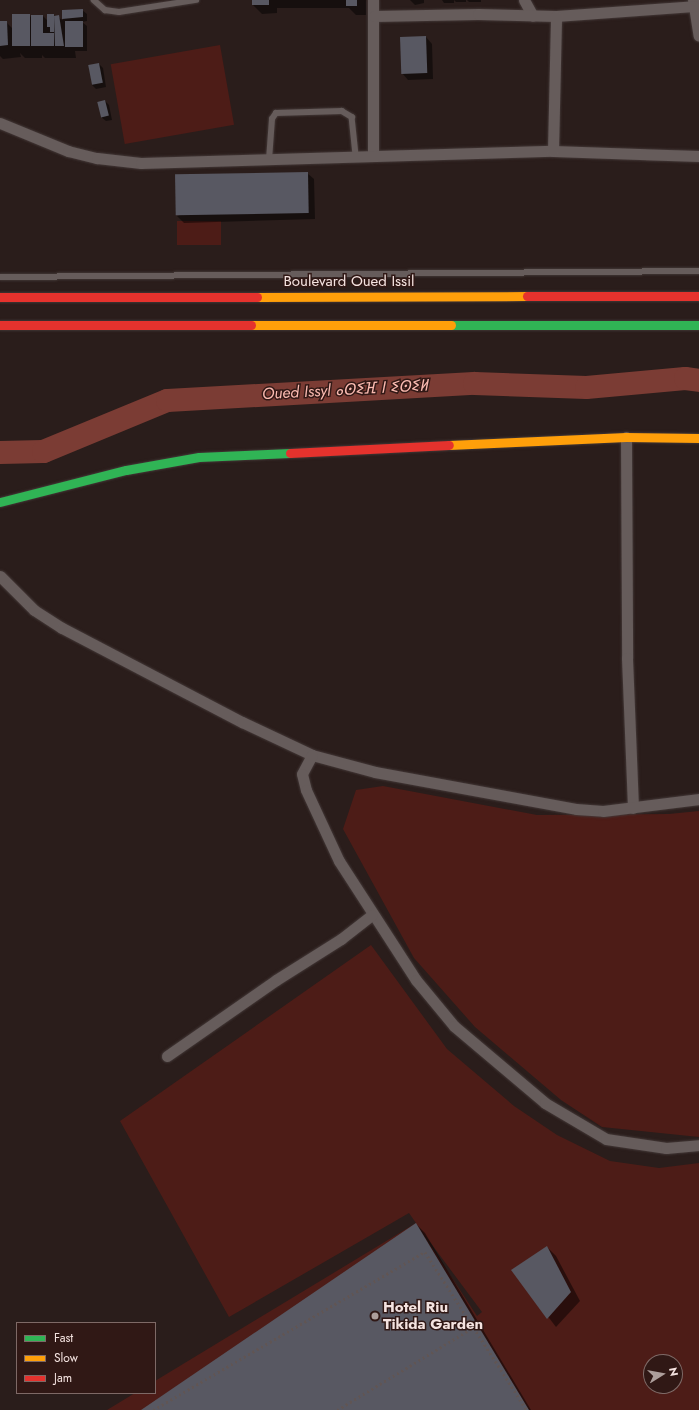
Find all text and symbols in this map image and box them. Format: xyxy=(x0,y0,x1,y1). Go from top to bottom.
street label: Boulevard Oued Issil xyxy=(283,273,415,291)
water label: Oued Issyl ⴰⵙⵉⴼ ⵏ ⵉⵙⵉⵍ xyxy=(261,376,429,404)
place label: Hotel Riu Tikida Garden xyxy=(383,1298,483,1333)
marker: Hotel Riu Tikida Garden xyxy=(370,1311,380,1321)
legend xyxy=(16,1322,156,1394)
text: Fast xyxy=(54,1329,73,1347)
text: Slow xyxy=(54,1349,78,1367)
north arrow xyxy=(643,1354,683,1394)
text: N xyxy=(665,1366,682,1378)
text: Jam xyxy=(54,1369,72,1387)

